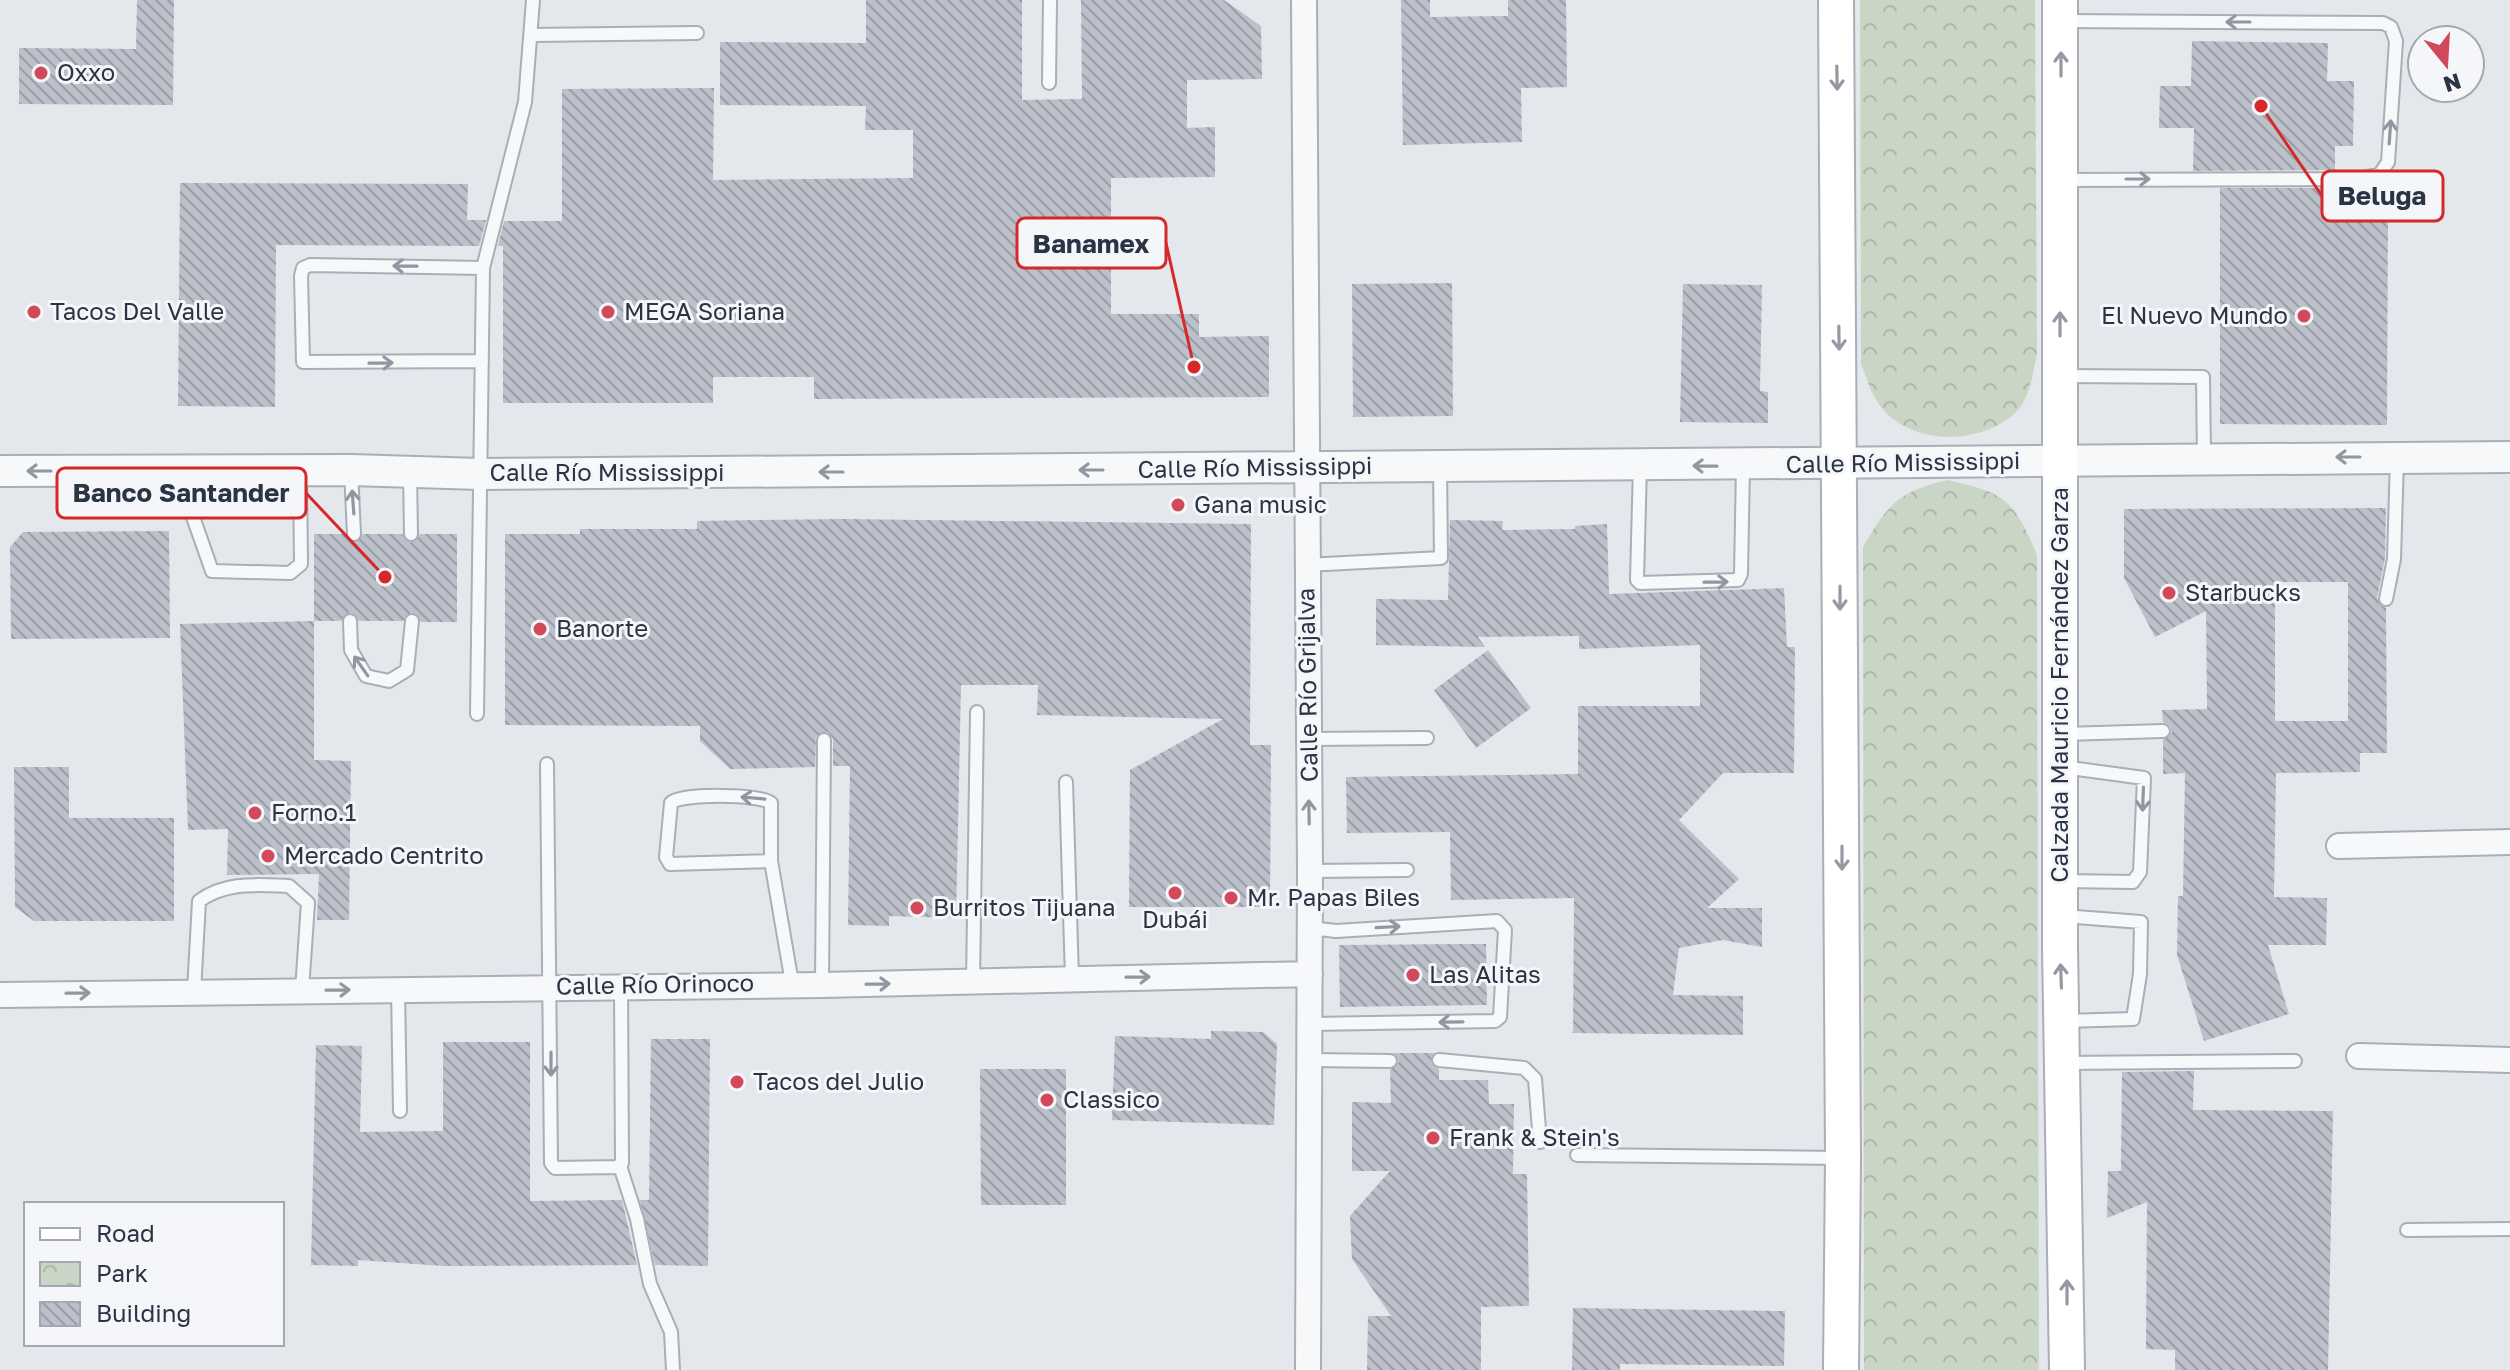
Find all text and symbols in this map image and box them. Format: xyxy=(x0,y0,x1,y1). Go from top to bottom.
one-way arrow xyxy=(2225,14,2252,30)
north arrow xyxy=(2406,24,2486,104)
one-way arrow xyxy=(2053,51,2069,78)
place label: Oxxo xyxy=(57,57,115,86)
marker: Oxxo xyxy=(32,64,50,82)
one-way arrow xyxy=(1829,64,1844,91)
text: N xyxy=(2440,68,2464,99)
one-way arrow xyxy=(2383,119,2398,146)
one-way arrow xyxy=(2124,171,2151,187)
callout: Beluga xyxy=(2322,171,2443,221)
text: Beluga xyxy=(2338,180,2426,211)
callout: Banamex xyxy=(1017,218,1166,268)
text: Banamex xyxy=(1033,228,1149,259)
one-way arrow xyxy=(392,259,419,274)
place label: Tacos Del Valle xyxy=(50,296,224,325)
place label: MEGA Soriana xyxy=(624,296,785,325)
place label: El Nuevo Mundo xyxy=(2101,300,2288,329)
marker: Tacos Del Valle xyxy=(25,303,43,321)
marker: MEGA Soriana xyxy=(599,303,617,321)
marker: El Nuevo Mundo xyxy=(2295,307,2313,325)
one-way arrow xyxy=(2052,311,2067,338)
one-way arrow xyxy=(1831,324,1847,351)
one-way arrow xyxy=(367,355,394,371)
street label: Calle Río Mississippi xyxy=(1785,445,2021,478)
one-way arrow xyxy=(2335,449,2362,465)
street label: Calle Río Mississippi xyxy=(1137,450,1373,483)
street label: Calle Río Mississippi xyxy=(490,457,724,486)
one-way arrow xyxy=(1692,458,1719,473)
one-way arrow xyxy=(1078,462,1105,478)
one-way arrow xyxy=(26,463,53,479)
one-way arrow xyxy=(818,464,845,480)
callout: Banco Santander xyxy=(57,468,306,518)
text: Banco Santander xyxy=(72,477,290,508)
street label: Calzada Mauricio Fernández Garza xyxy=(2044,487,2073,883)
one-way arrow xyxy=(345,489,360,516)
place label: Gana music xyxy=(1194,489,1327,518)
marker: Gana music xyxy=(1169,496,1187,514)
one-way arrow xyxy=(1702,574,1729,589)
place label: Starbucks xyxy=(2185,577,2301,606)
one-way arrow xyxy=(1832,584,1848,611)
marker: Starbucks xyxy=(2160,584,2178,602)
street label: Calle Río Grijalva xyxy=(1290,588,1323,782)
place label: Banorte xyxy=(556,613,648,642)
marker: Banorte xyxy=(531,620,549,638)
one-way arrow xyxy=(353,656,370,677)
one-way arrow xyxy=(2135,785,2150,812)
one-way arrow xyxy=(740,790,767,805)
place label: Forno.1 xyxy=(271,797,356,826)
one-way arrow xyxy=(1302,799,1317,826)
marker: Forno.1 xyxy=(246,804,264,822)
place label: Mercado Centrito xyxy=(284,840,484,869)
one-way arrow xyxy=(1834,844,1850,871)
marker: Mercado Centrito xyxy=(259,847,277,865)
place label: Mr. Papas Biles xyxy=(1247,882,1420,911)
marker: Dubái xyxy=(1166,884,1184,902)
marker: Mr. Papas Biles xyxy=(1222,889,1240,907)
place label: Burritos Tijuana xyxy=(933,892,1116,921)
marker: Burritos Tijuana xyxy=(908,899,926,917)
place label: Dubái xyxy=(1142,904,1208,933)
one-way arrow xyxy=(1374,920,1401,935)
place label: Las Alitas xyxy=(1429,959,1541,988)
one-way arrow xyxy=(2053,963,2069,990)
marker: Las Alitas xyxy=(1404,966,1422,984)
street label: Calle Río Orinoco xyxy=(556,967,754,1000)
one-way arrow xyxy=(1124,970,1151,985)
one-way arrow xyxy=(864,976,891,992)
one-way arrow xyxy=(324,982,351,998)
one-way arrow xyxy=(64,986,91,1001)
one-way arrow xyxy=(1438,1014,1465,1029)
one-way arrow xyxy=(543,1050,558,1077)
place label: Tacos del Julio xyxy=(753,1066,924,1095)
marker: Tacos del Julio xyxy=(728,1073,746,1091)
place label: Classico xyxy=(1063,1084,1160,1113)
marker: Classico xyxy=(1038,1091,1056,1109)
place label: Frank & Stein's xyxy=(1449,1122,1620,1151)
marker: Frank & Stein's xyxy=(1424,1129,1442,1147)
legend xyxy=(24,1202,284,1346)
text: Road xyxy=(96,1218,155,1247)
text: Park xyxy=(96,1258,148,1287)
one-way arrow xyxy=(2059,1279,2075,1306)
text: Building xyxy=(96,1298,191,1327)

